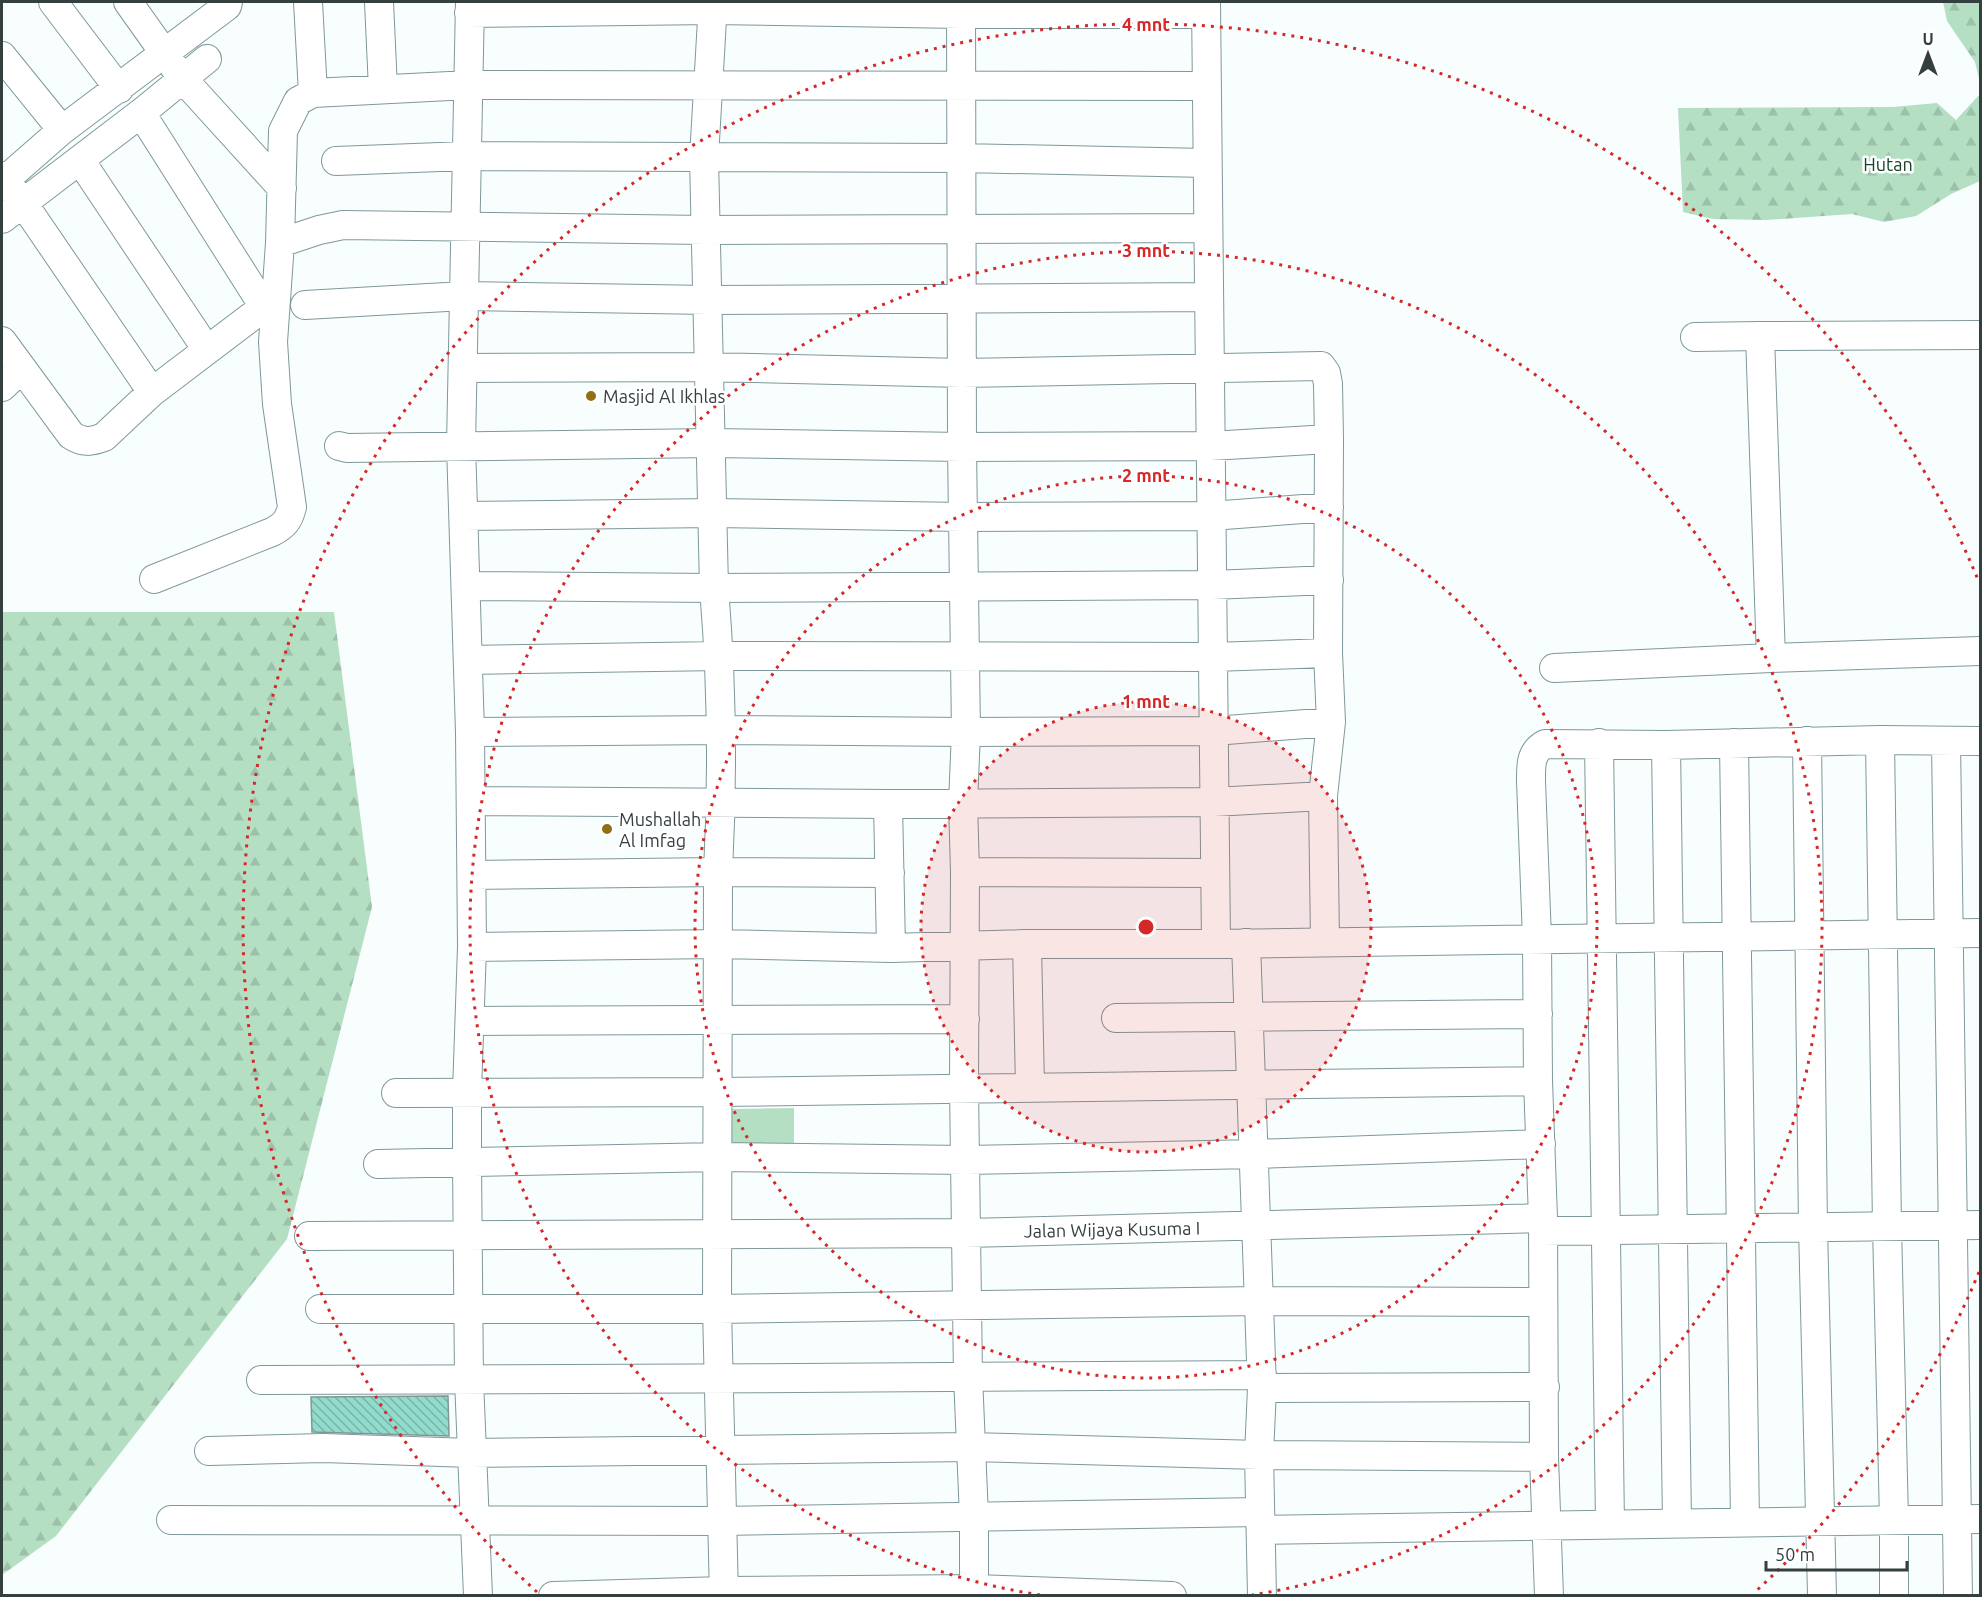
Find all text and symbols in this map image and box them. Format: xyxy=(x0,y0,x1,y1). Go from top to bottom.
text: 4 mnt xyxy=(1122,14,1170,34)
north arrow xyxy=(1898,24,1958,84)
text: U xyxy=(1922,30,1934,48)
park label: Hutan xyxy=(1863,154,1913,174)
text: 3 mnt xyxy=(1122,240,1170,260)
place label: Masjid Al Ikhlas xyxy=(603,386,726,406)
marker: Masjid Al Ikhlas xyxy=(584,389,598,403)
text: 2 mnt xyxy=(1122,465,1170,485)
text: 1 mnt xyxy=(1122,691,1170,711)
place label: Mushallah Al Imfag xyxy=(619,809,701,850)
marker: Mushallah Al Imfag xyxy=(600,822,614,836)
centre of rings xyxy=(1136,917,1156,937)
street label: Jalan Wijaya Kusuma I xyxy=(1024,1217,1200,1241)
scale bar xyxy=(1766,1534,1907,1572)
text: 50 m xyxy=(1775,1544,1815,1564)

